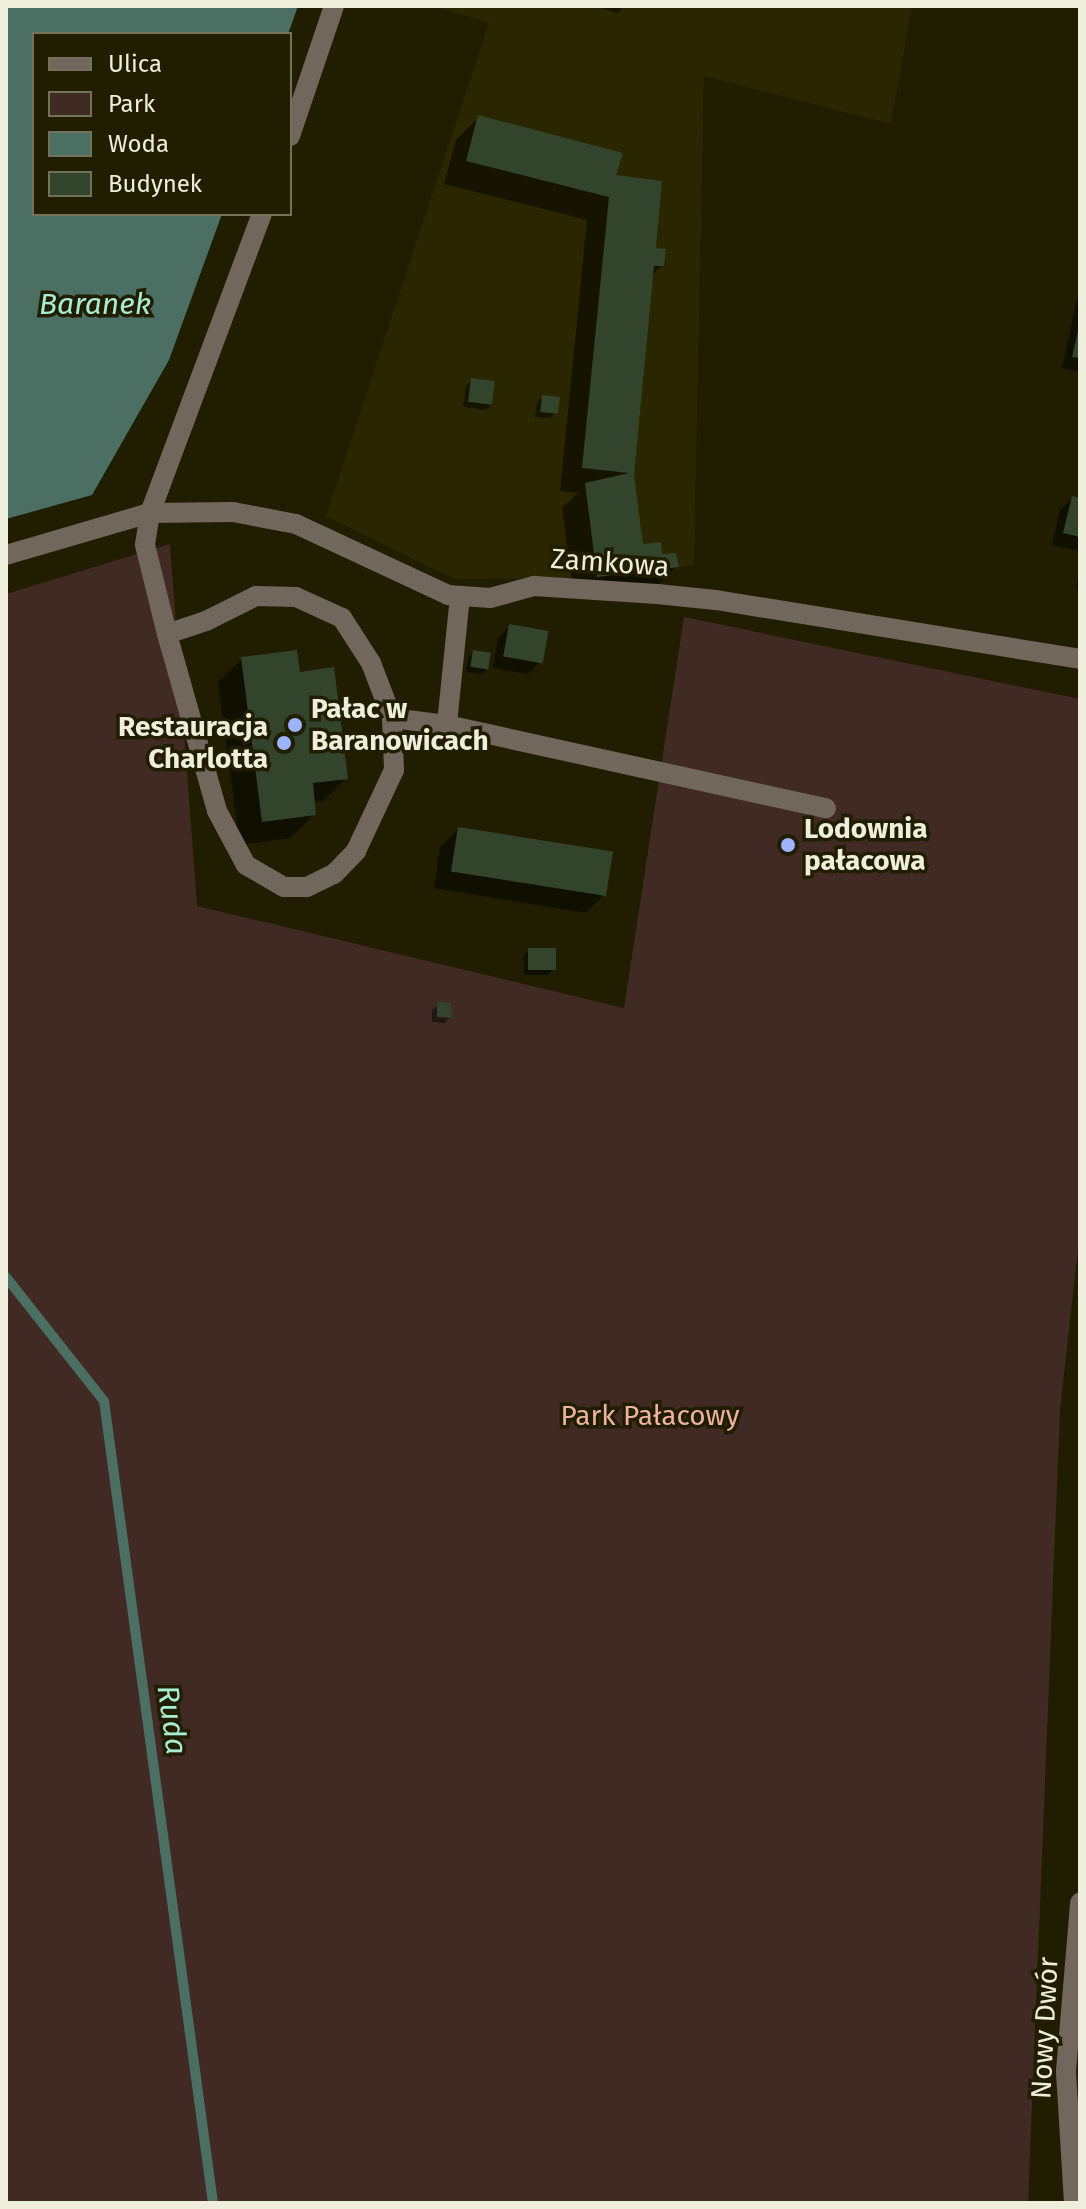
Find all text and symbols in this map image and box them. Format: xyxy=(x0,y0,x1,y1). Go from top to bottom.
legend xyxy=(32,32,292,216)
text: Ulica xyxy=(108,50,162,78)
text: Park xyxy=(108,90,155,118)
text: Woda xyxy=(108,130,169,158)
text: Budynek xyxy=(108,170,202,198)
water label: Baranek xyxy=(39,286,151,322)
street label: Zamkowa xyxy=(550,542,670,584)
place label: Pałac w Baranowicach xyxy=(311,692,489,758)
place label: Restauracja Charlotta xyxy=(118,710,268,776)
marker: Pałac w Baranowicach xyxy=(286,716,304,734)
marker: Restauracja Charlotta xyxy=(275,734,293,752)
place label: Lodownia pałacowa xyxy=(804,812,928,878)
marker: Lodownia pałacowa xyxy=(779,836,797,854)
park label: Park Pałacowy xyxy=(561,1399,739,1433)
water label: Ruda xyxy=(149,1683,195,1757)
street label: Nowy Dwór xyxy=(1025,1956,1065,2100)

